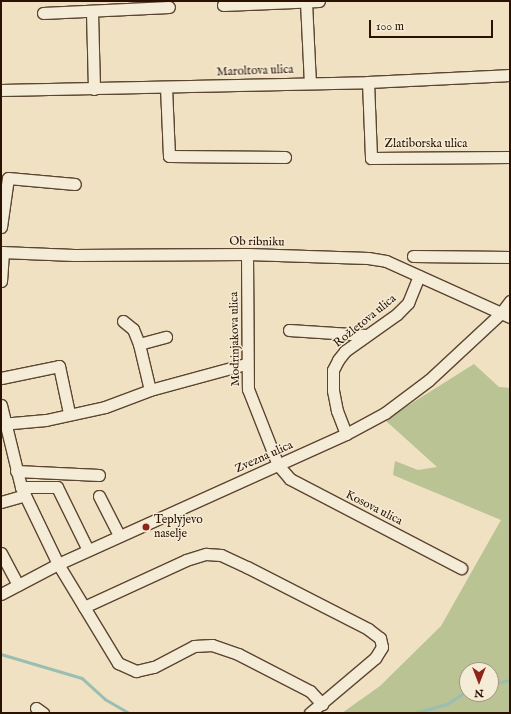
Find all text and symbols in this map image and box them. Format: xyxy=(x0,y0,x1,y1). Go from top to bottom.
scale bar xyxy=(371,12,495,38)
text: 100 m xyxy=(376,19,404,34)
street label: Maroltova ulica xyxy=(216,62,294,80)
street label: Zlatiborska ulica xyxy=(385,137,467,151)
street label: Ob ribniku xyxy=(229,234,285,250)
street label: Modrinjakova ulica xyxy=(227,291,243,387)
street label: Rožletova ulica xyxy=(331,291,399,351)
street label: Zvezna ulica xyxy=(233,438,295,476)
street label: Kosova ulica xyxy=(343,488,405,528)
place label: Teplyjevo naselje xyxy=(154,513,203,541)
marker: Teplyjevo naselje xyxy=(141,522,151,532)
north arrow xyxy=(459,662,499,702)
text: N xyxy=(474,686,484,700)

